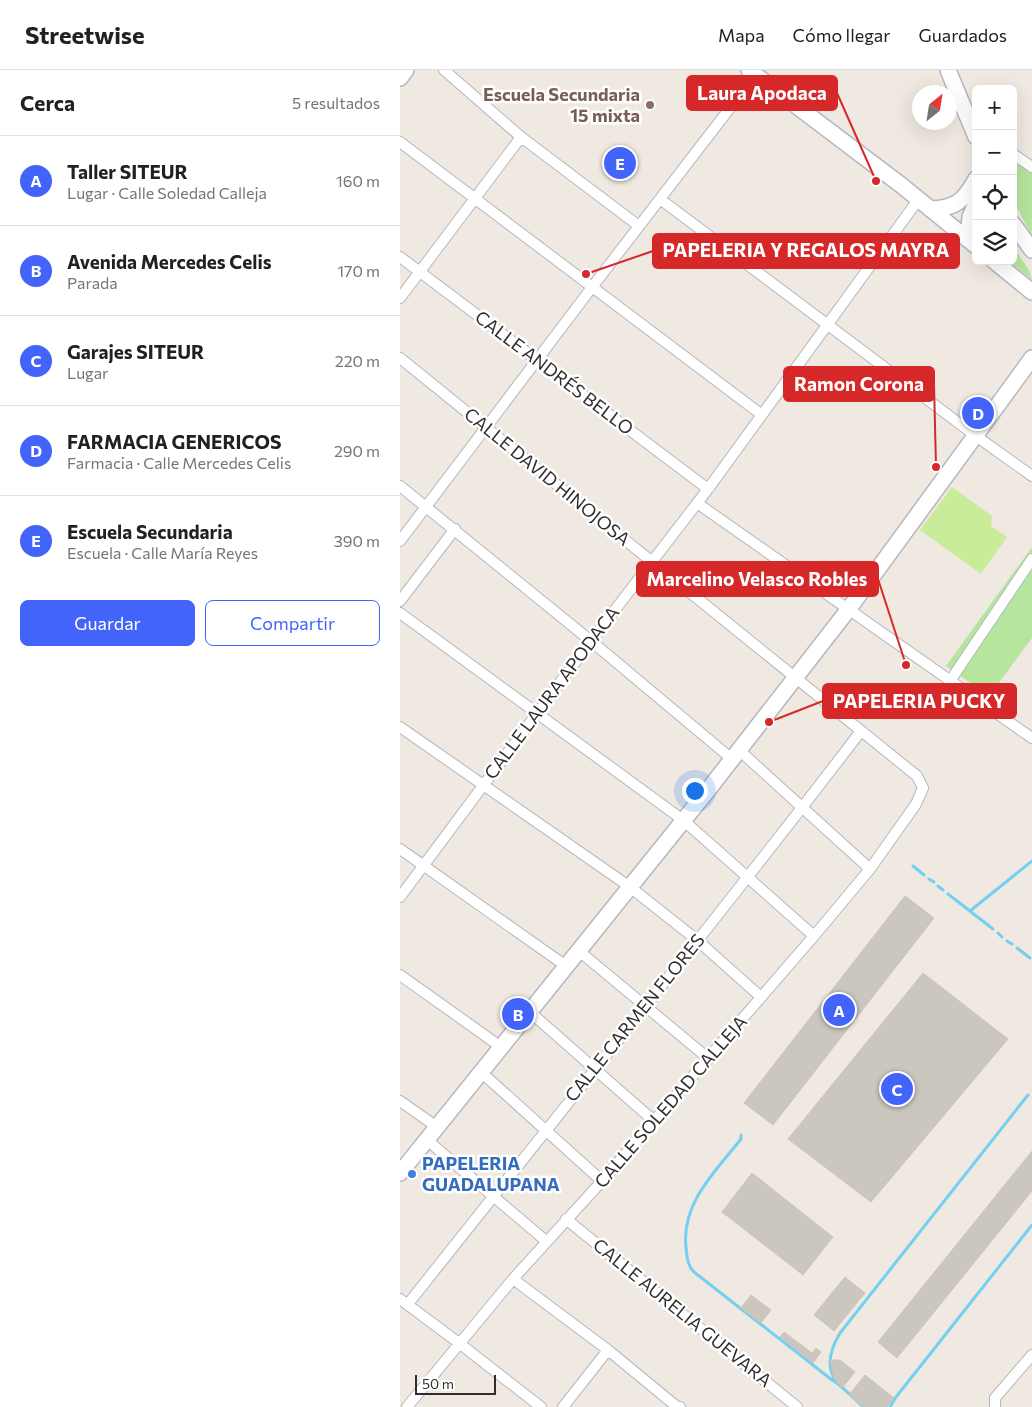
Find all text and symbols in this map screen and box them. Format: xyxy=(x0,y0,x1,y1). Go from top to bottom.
text: Streetwise xyxy=(25,20,145,49)
text: Mapa xyxy=(718,24,765,46)
text: Cómo llegar xyxy=(793,24,890,46)
text: Guardados xyxy=(918,24,1007,46)
callout: Laura Apodaca xyxy=(687,76,837,110)
text: Laura Apodaca xyxy=(697,81,827,104)
place label: Escuela Secundaria 15 mixta xyxy=(483,83,640,126)
north arrow xyxy=(912,85,957,130)
map controls xyxy=(972,85,1017,265)
button: + xyxy=(972,85,1017,130)
text: Cerca xyxy=(20,90,75,115)
text: 5 resultados xyxy=(292,93,380,112)
marker: Escuela Secundaria 15 mixta xyxy=(644,99,656,111)
button: − xyxy=(972,130,1017,175)
pin: E xyxy=(604,144,636,182)
text: Taller SITEUR xyxy=(67,160,188,183)
text: A xyxy=(30,171,42,190)
text: 160 m xyxy=(336,171,380,190)
button: locate xyxy=(972,175,1017,220)
text: Lugar · Calle Soledad Calleja xyxy=(67,183,267,202)
button: layers xyxy=(972,220,1017,265)
callout: PAPELERIA Y REGALOS MAYRA xyxy=(653,234,959,268)
text: PAPELERIA Y REGALOS MAYRA xyxy=(663,238,950,261)
text: Avenida Mercedes Celis xyxy=(67,250,272,273)
text: B xyxy=(31,261,41,280)
text: 170 m xyxy=(337,261,380,280)
text: Parada xyxy=(67,273,118,292)
street label: CALLE ANDRÉS BELLO xyxy=(471,305,638,439)
text: Garajes SITEUR xyxy=(67,340,204,363)
text: C xyxy=(31,351,41,370)
text: 220 m xyxy=(335,351,380,370)
text: Lugar xyxy=(67,363,108,382)
callout: Ramon Corona xyxy=(784,367,934,401)
text: Ramon Corona xyxy=(794,372,924,395)
pin: D xyxy=(962,394,994,432)
street label: CALLE DAVID HINOJOSA xyxy=(460,402,635,550)
text: FARMACIA GENERICOS xyxy=(67,430,281,453)
text: D xyxy=(30,441,42,460)
text: 290 m xyxy=(334,441,380,460)
text: Farmacia · Calle Mercedes Celis xyxy=(67,453,291,472)
text: Escuela Secundaria xyxy=(67,520,233,543)
text: E xyxy=(31,531,41,550)
text: 390 m xyxy=(334,531,380,550)
text: Escuela · Calle María Reyes xyxy=(67,543,258,562)
callout: Marcelino Velasco Robles xyxy=(637,562,878,596)
text: Marcelino Velasco Robles xyxy=(647,567,868,590)
button: Guardar xyxy=(20,600,195,646)
button: Compartir xyxy=(205,600,380,646)
street label: CALLE LAURA APODACA xyxy=(479,602,623,783)
callout: PAPELERIA PUCKY xyxy=(823,684,1016,718)
text: PAPELERIA PUCKY xyxy=(833,689,1005,712)
your location xyxy=(682,778,708,804)
street label: CALLE CARMEN FLORES xyxy=(560,929,709,1106)
pin: A xyxy=(823,991,855,1029)
pin: B xyxy=(502,995,534,1033)
street label: CALLE SOLEDAD CALLEJA xyxy=(589,1011,751,1192)
pin: C xyxy=(881,1070,913,1108)
place label: PAPELERIA GUADALUPANA xyxy=(422,1152,560,1195)
marker: PAPELERIA GUADALUPANA xyxy=(406,1168,418,1180)
street label: CALLE AURELIA GUEVARA xyxy=(589,1233,776,1391)
scale bar xyxy=(415,1372,496,1395)
text: 50 m xyxy=(422,1375,454,1392)

